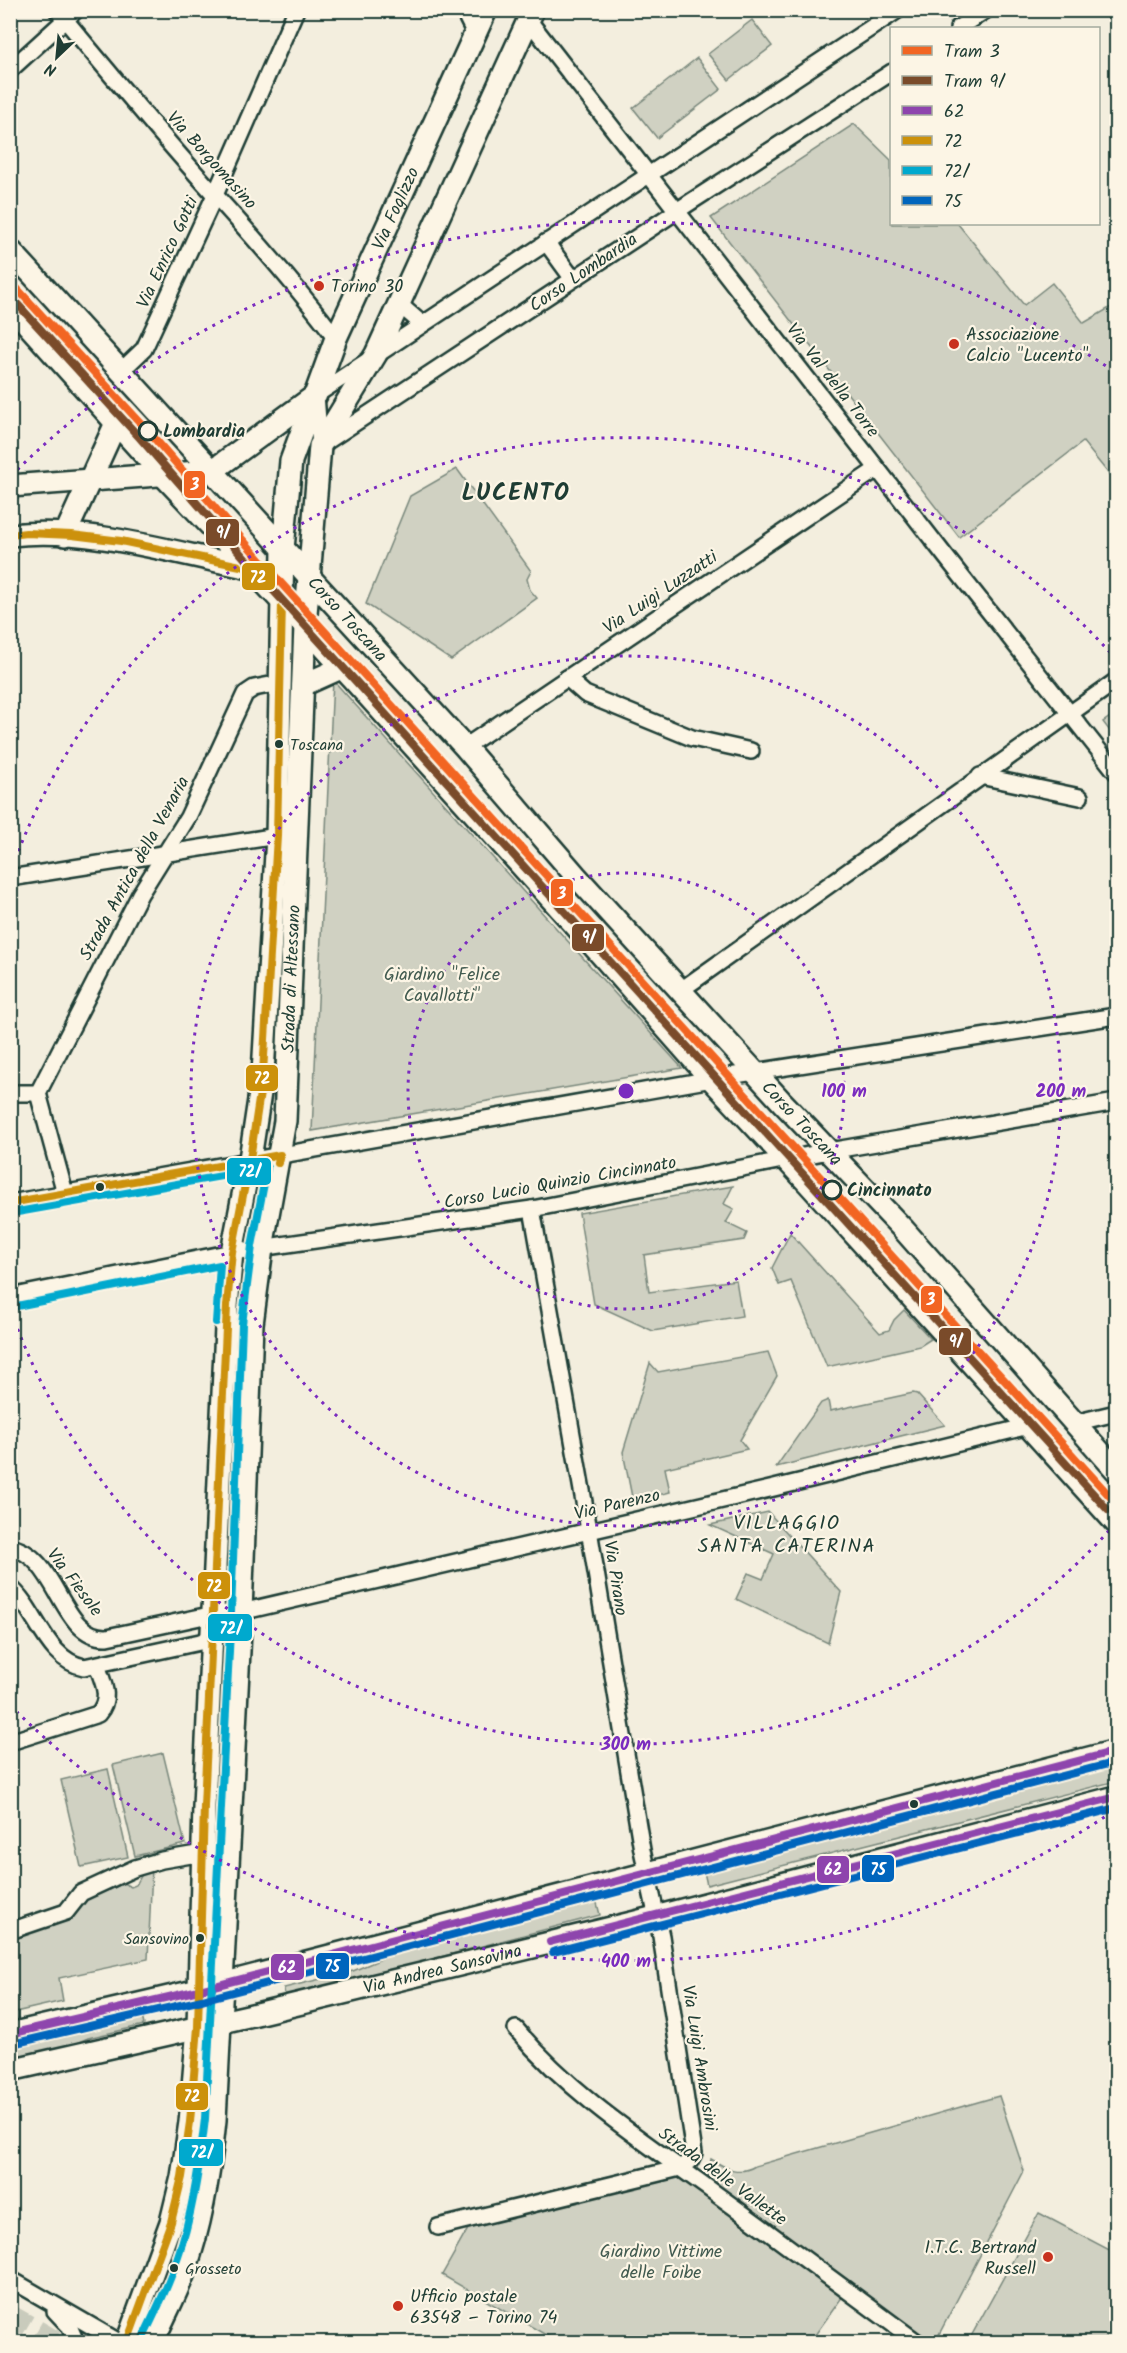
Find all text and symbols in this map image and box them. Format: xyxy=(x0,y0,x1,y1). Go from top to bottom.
north arrow xyxy=(27,27,87,87)
legend xyxy=(890,27,1100,225)
text: Tram 3 xyxy=(944,38,1000,67)
text: N xyxy=(41,56,61,83)
text: Tram 9/ xyxy=(944,68,1006,97)
text: 62 xyxy=(944,98,964,127)
street label: Via Borgomasino xyxy=(159,105,263,217)
text: 72 xyxy=(944,128,963,157)
text: 72/ xyxy=(944,158,971,187)
street label: Via Foglizzo xyxy=(365,163,428,255)
text: 75 xyxy=(944,188,963,217)
street label: Via Enrico Gotti xyxy=(130,191,207,313)
street label: Corso Lombardia xyxy=(524,226,644,320)
place label: Torino 30 xyxy=(331,273,403,302)
marker: Torino 30 xyxy=(312,279,326,293)
street label: Via Val della Torre xyxy=(778,317,886,444)
place label: Associazione Calcio "Lucento" xyxy=(966,321,1089,371)
marker: Associazione Calcio "Lucento" xyxy=(947,337,961,351)
place label: Lombardia xyxy=(163,418,245,447)
marker: Lombardia xyxy=(138,421,158,441)
line badge: 3 xyxy=(183,470,206,499)
text: 3 xyxy=(190,473,200,498)
district label: LUCENTO xyxy=(462,474,570,513)
line badge: 9/ xyxy=(205,518,240,547)
text: 9/ xyxy=(216,521,231,546)
street label: Via Luigi Luzzatti xyxy=(597,544,725,643)
line badge: 72 xyxy=(241,562,276,591)
text: 72 xyxy=(250,566,266,591)
street label: Corso Toscana xyxy=(299,570,394,669)
place label: Toscana xyxy=(290,733,343,758)
marker: Toscana xyxy=(273,738,285,750)
street label: Strada Antica della Venaria xyxy=(72,771,198,966)
line badge: 3 xyxy=(550,878,574,907)
text: 3 xyxy=(557,882,567,907)
street label: Strada di Altessano xyxy=(275,904,310,1054)
line badge: 9/ xyxy=(571,923,605,952)
text: 9/ xyxy=(582,926,597,951)
park label: Giardino "Felice Cavallotti" xyxy=(384,961,500,1011)
line badge: 72 xyxy=(245,1064,279,1092)
text: 72 xyxy=(254,1067,270,1092)
street label: Corso Toscana xyxy=(753,1075,849,1173)
text: 100 m xyxy=(821,1078,867,1107)
text: 200 m xyxy=(1036,1078,1087,1107)
centre of rings xyxy=(616,1081,636,1101)
street label: Corso Lucio Quinzio Cincinnato xyxy=(442,1149,679,1218)
line badge: 72/ xyxy=(226,1157,272,1186)
text: 72/ xyxy=(238,1160,262,1185)
place label: Cincinnato xyxy=(847,1177,932,1206)
marker: Cincinnato xyxy=(822,1180,842,1200)
unlabelled marker xyxy=(94,1181,106,1193)
line badge: 3 xyxy=(920,1285,943,1314)
text: 3 xyxy=(926,1288,936,1313)
line badge: 9/ xyxy=(938,1327,972,1356)
text: 9/ xyxy=(949,1330,964,1355)
street label: Via Parenzo xyxy=(571,1481,663,1529)
district label: VILLAGGIO SANTA CATERINA xyxy=(698,1508,876,1563)
street label: Via Pirano xyxy=(594,1539,635,1618)
street label: Via Fiesole xyxy=(38,1542,109,1623)
line badge: 72 xyxy=(197,1571,231,1600)
text: 72 xyxy=(206,1575,222,1600)
line badge: 72/ xyxy=(207,1613,253,1642)
text: 72/ xyxy=(219,1617,243,1642)
text: 300 m xyxy=(600,1731,651,1760)
unlabelled marker xyxy=(908,1798,920,1810)
line badge: 75 xyxy=(861,1854,895,1883)
line badge: 62 xyxy=(816,1855,850,1884)
text: 62 xyxy=(824,1858,842,1883)
text: 75 xyxy=(870,1858,888,1883)
place label: Sansovino xyxy=(124,1927,189,1952)
marker: Sansovino xyxy=(194,1932,206,1944)
street label: Via Andrea Sansovino xyxy=(361,1937,525,2004)
text: 400 m xyxy=(601,1948,651,1977)
line badge: 75 xyxy=(315,1952,350,1980)
line badge: 62 xyxy=(270,1953,305,1981)
text: 75 xyxy=(324,1955,342,1980)
text: 62 xyxy=(278,1956,296,1981)
street label: Via Luigi Ambrosini xyxy=(673,1983,724,2134)
line badge: 72 xyxy=(175,2082,209,2111)
text: 72 xyxy=(184,2085,200,2110)
street label: Strada delle Vallette xyxy=(651,2120,793,2234)
line badge: 72/ xyxy=(178,2138,224,2167)
text: 72/ xyxy=(190,2141,214,2166)
place label: I.T.C. Bertrand Russell xyxy=(925,2234,1037,2284)
park label: Giardino Vittime delle Foibe xyxy=(600,2238,722,2288)
marker: I.T.C. Bertrand Russell xyxy=(1041,2250,1055,2264)
place label: Grosseto xyxy=(185,2257,242,2282)
marker: Grosseto xyxy=(168,2262,180,2274)
place label: Ufficio postale 63548 – Torino 74 xyxy=(410,2283,557,2333)
marker: Ufficio postale 63548 – Torino 74 xyxy=(391,2299,405,2313)

